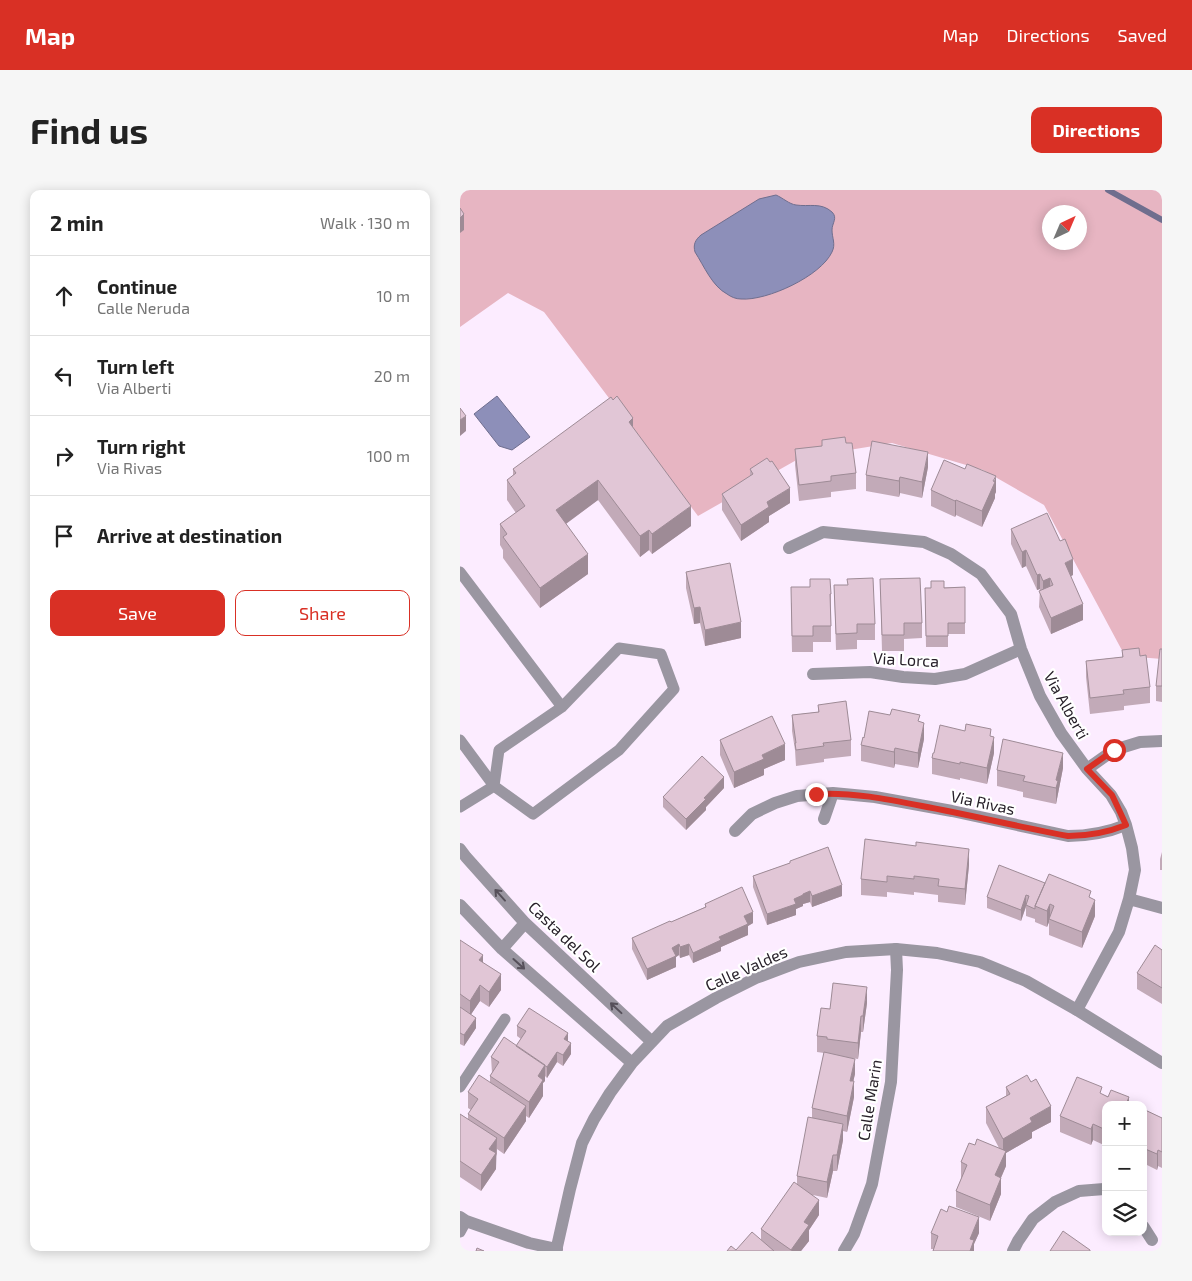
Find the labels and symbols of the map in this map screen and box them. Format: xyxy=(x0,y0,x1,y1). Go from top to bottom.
north arrow xyxy=(1042,205,1087,250)
street label: Via Lorca xyxy=(872,648,940,670)
street label: Via Alberti xyxy=(1041,668,1093,742)
route start xyxy=(1103,739,1126,762)
route end xyxy=(805,783,828,806)
street label: Via Rivas xyxy=(949,786,1017,818)
one-way arrow xyxy=(494,889,506,901)
street label: Casta del Sol xyxy=(525,897,605,975)
street label: Calle Valdes xyxy=(702,941,790,995)
one-way arrow xyxy=(513,959,526,970)
one-way arrow xyxy=(610,1002,623,1014)
street label: Calle Marin xyxy=(853,1058,885,1142)

